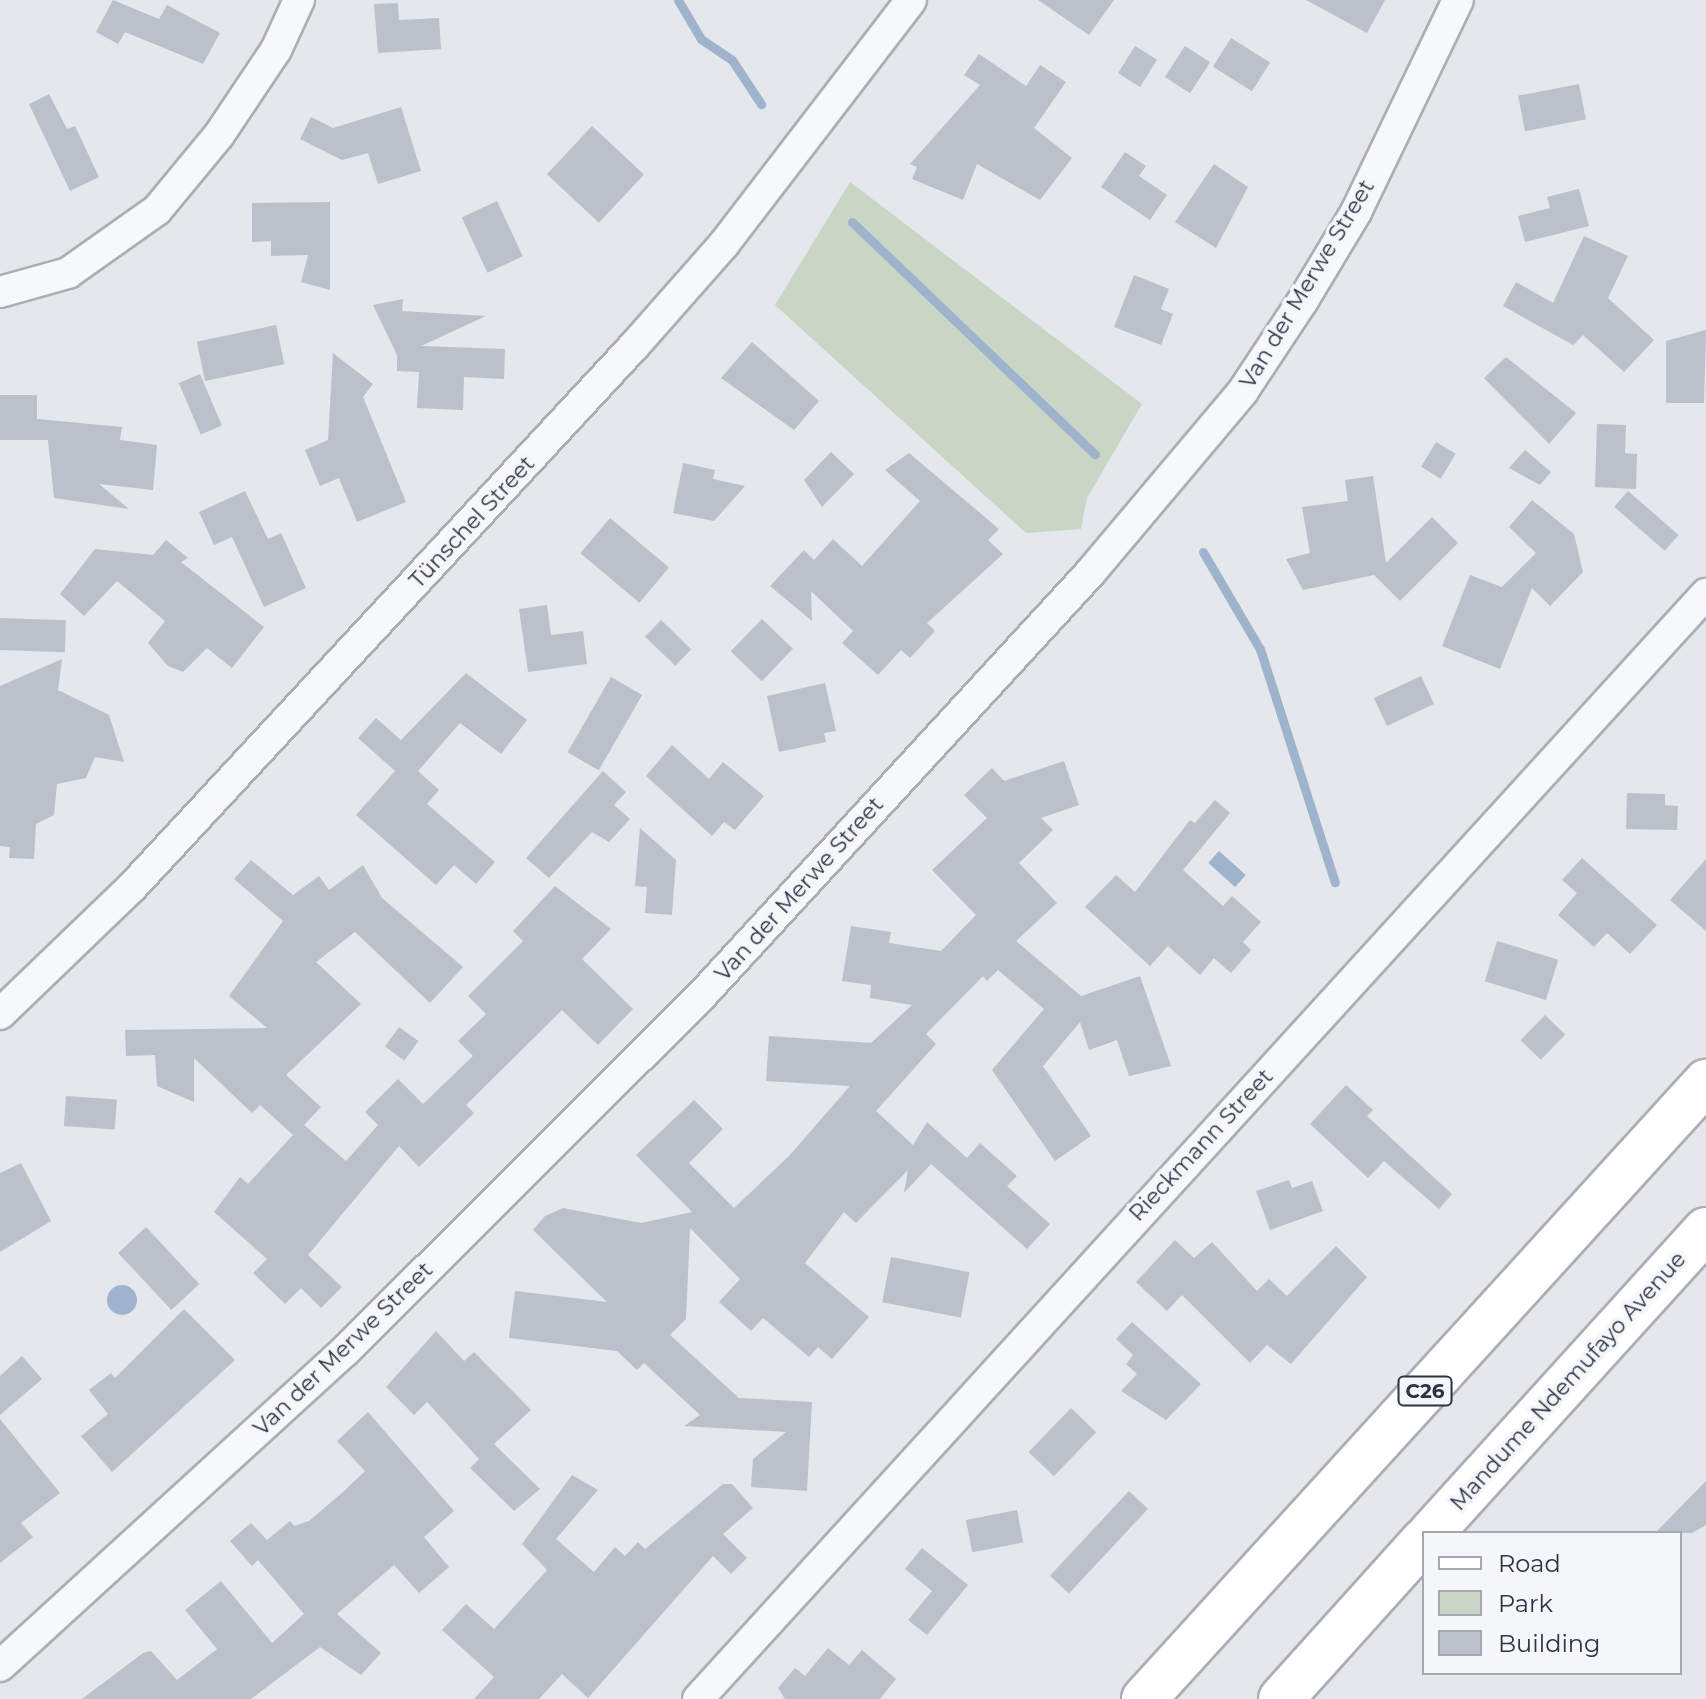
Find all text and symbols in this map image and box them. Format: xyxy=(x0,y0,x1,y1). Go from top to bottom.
street label: Van der Merwe Street xyxy=(1234,175,1380,393)
street label: Tünschel Street xyxy=(404,450,540,594)
street label: Van der Merwe Street xyxy=(709,792,889,986)
street label: Rieckmann Street xyxy=(1124,1063,1278,1227)
street label: Mandume Ndemufayo Avenue xyxy=(1445,1246,1691,1516)
street label: Van der Merwe Street xyxy=(248,1257,438,1441)
road number: C26 xyxy=(1397,1375,1453,1407)
legend xyxy=(1422,1531,1682,1675)
text: Road xyxy=(1498,1549,1561,1578)
text: Park xyxy=(1498,1589,1553,1618)
text: Building xyxy=(1498,1629,1601,1658)

